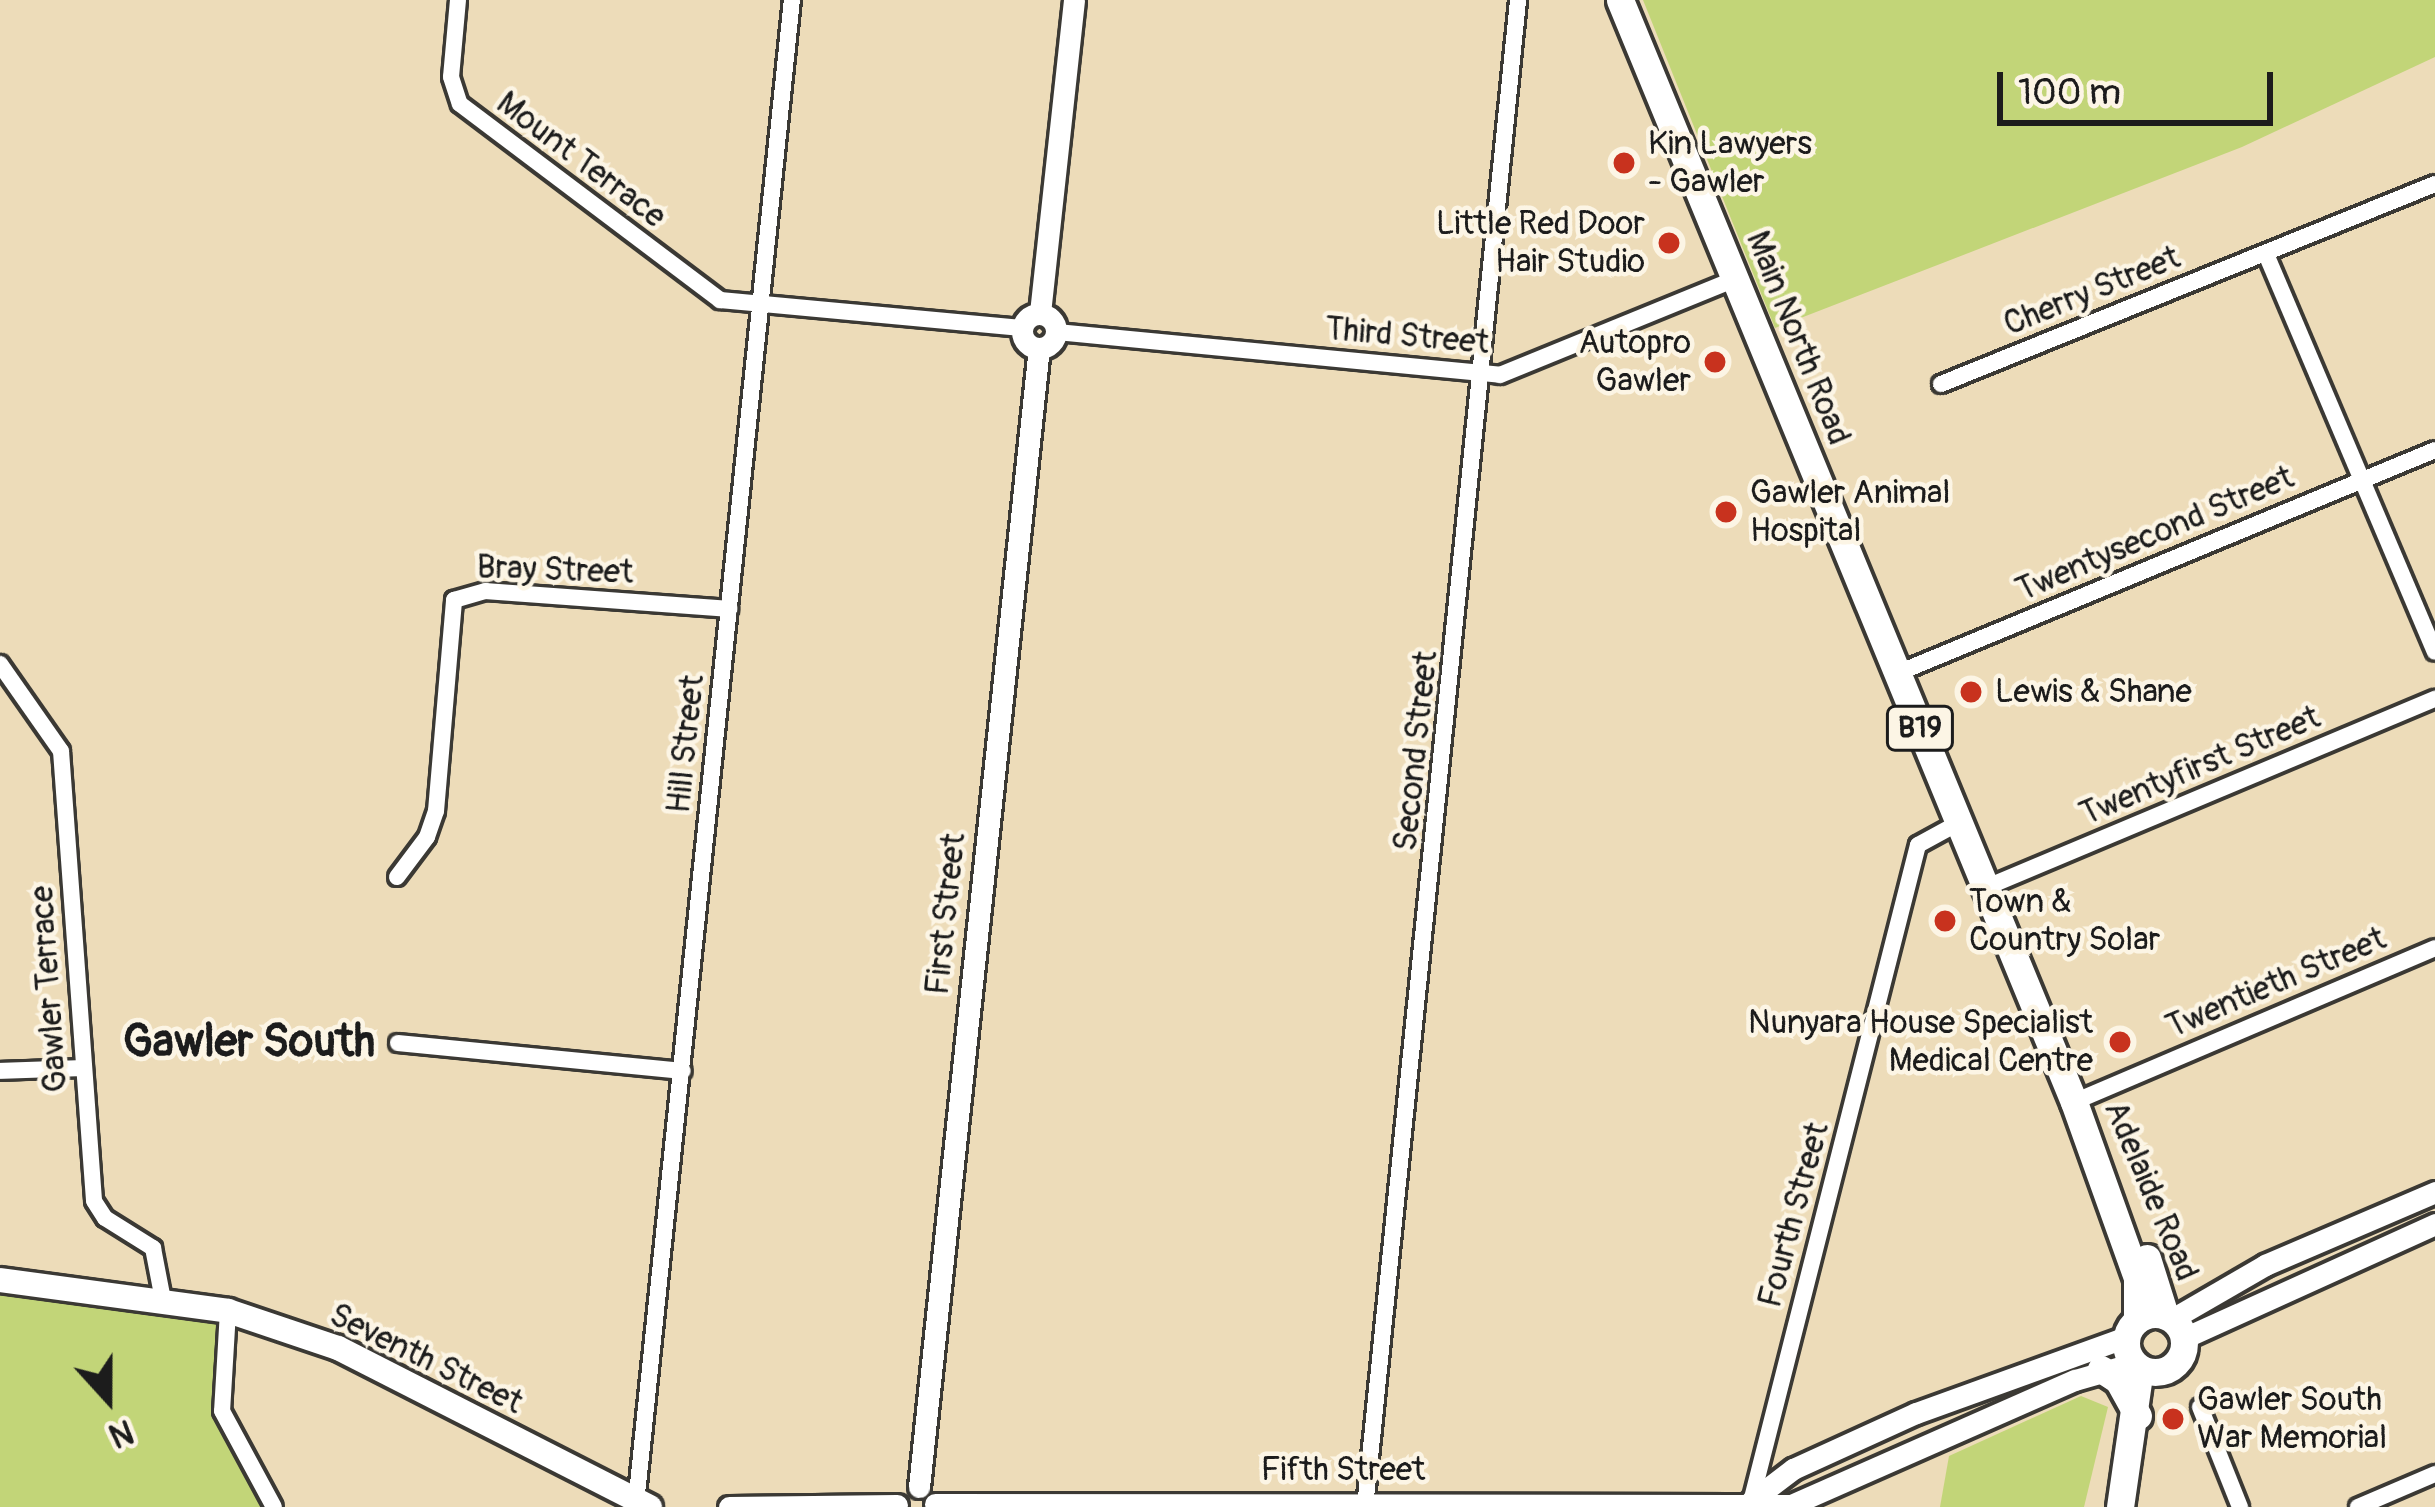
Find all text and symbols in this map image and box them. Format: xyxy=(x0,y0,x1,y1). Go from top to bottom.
scale bar xyxy=(2003,48,2279,122)
text: 100 m xyxy=(2018,70,2121,115)
street label: Mount Terrace xyxy=(489,84,673,236)
place label: Kin Lawyers - Gawler xyxy=(1648,124,1812,202)
marker: Kin Lawyers - Gawler xyxy=(1611,150,1637,176)
place label: Little Red Door Hair Studio xyxy=(1436,204,1645,282)
street label: Main North Road xyxy=(1737,226,1859,450)
marker: Little Red Door Hair Studio xyxy=(1656,230,1682,256)
street label: Cherry Street xyxy=(1998,238,2186,344)
street label: Third Street xyxy=(1324,309,1490,363)
place label: Autopro Gawler xyxy=(1579,323,1691,401)
marker: Autopro Gawler xyxy=(1702,349,1728,375)
street label: Twentysecond Street xyxy=(2010,458,2300,610)
place label: Gawler Animal Hospital xyxy=(1750,473,1950,551)
marker: Gawler Animal Hospital xyxy=(1713,499,1739,525)
street label: Bray Street xyxy=(476,547,634,593)
street label: Second Street xyxy=(1386,649,1446,853)
place label: Lewis & Shane xyxy=(1995,672,2192,712)
street label: Hill Street xyxy=(659,673,713,815)
marker: Lewis & Shane xyxy=(1958,679,1984,705)
street label: Twentyfirst Street xyxy=(2074,698,2326,834)
road number: B19 xyxy=(1884,704,1956,752)
street label: First Street xyxy=(918,831,974,997)
place label: Town & Country Solar xyxy=(1969,882,2160,960)
street label: Gawler Terrace xyxy=(22,884,76,1094)
marker: Town & Country Solar xyxy=(1932,908,1958,934)
street label: Twentieth Street xyxy=(2160,919,2392,1047)
place label: Nunyara House Specialist Medical Centre xyxy=(1748,1003,2093,1081)
district label: Gawler South xyxy=(123,1016,375,1070)
marker: Nunyara House Specialist Medical Centre xyxy=(2104,1026,2136,1058)
street label: Adelaide Road xyxy=(2095,1095,2207,1287)
street label: Fourth Street xyxy=(1750,1118,1838,1312)
street label: Seventh Street xyxy=(323,1295,529,1423)
north arrow xyxy=(48,1339,168,1459)
place label: Gawler South War Memorial xyxy=(2197,1380,2387,1458)
marker: Gawler South War Memorial xyxy=(2160,1406,2186,1432)
text: N xyxy=(103,1410,139,1456)
street label: Fifth Street xyxy=(1261,1450,1425,1490)

